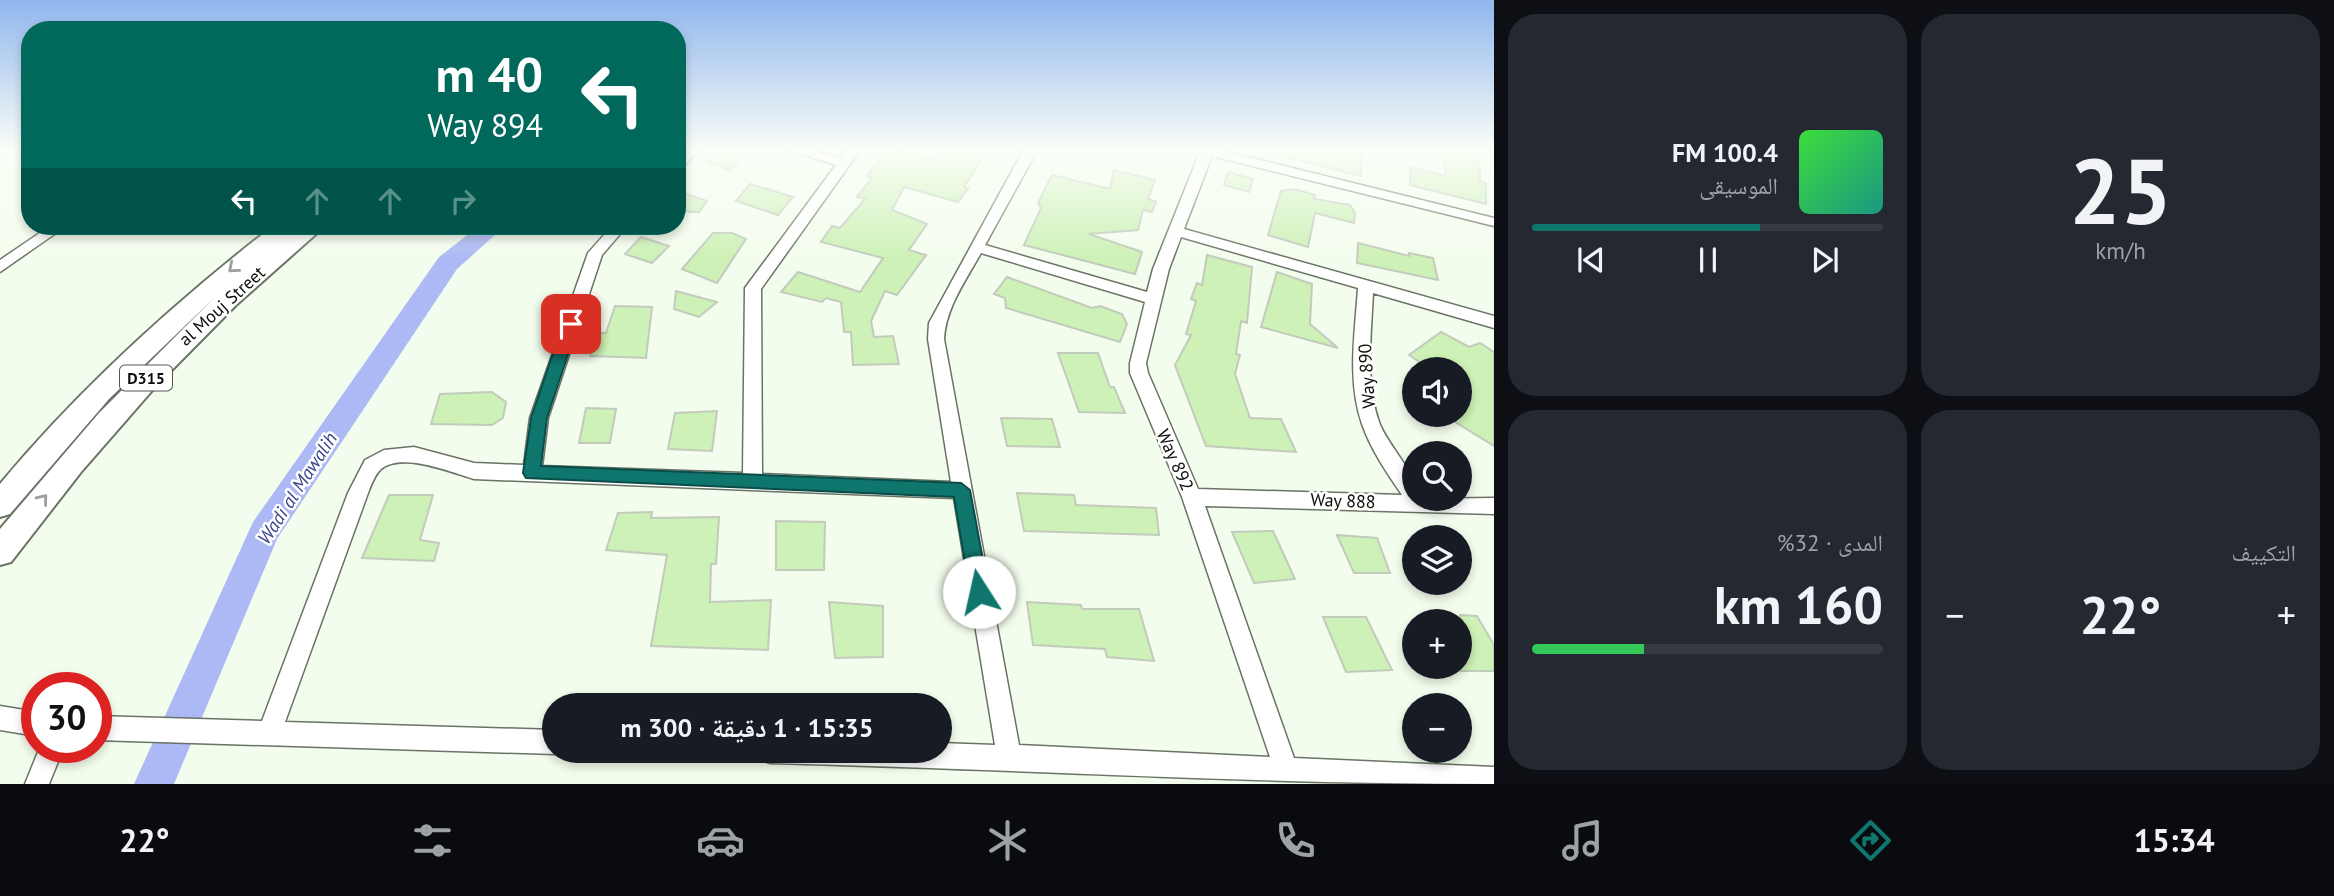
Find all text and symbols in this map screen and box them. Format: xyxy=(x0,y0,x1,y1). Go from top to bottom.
text: 40 m xyxy=(436,42,543,106)
icon: left xyxy=(567,49,658,140)
text: Way 894 xyxy=(427,104,543,146)
text: 25 xyxy=(2069,131,2172,249)
text: 100.4 FM xyxy=(1672,136,1778,169)
text: الموسيقى xyxy=(1699,171,1778,200)
icon: left xyxy=(225,182,263,220)
icon: ahead xyxy=(298,182,336,220)
icon: ahead xyxy=(371,182,409,220)
icon: right xyxy=(444,182,482,220)
text: km/h xyxy=(2095,236,2146,265)
icon: previous xyxy=(1572,241,1610,279)
icon: pause xyxy=(1689,241,1727,279)
icon: next xyxy=(1806,241,1844,279)
one-way arrow xyxy=(229,260,242,272)
street label: al Mouj Street xyxy=(174,261,270,350)
pin xyxy=(541,294,601,354)
icon: arrive xyxy=(552,305,590,343)
street label: Way 890 xyxy=(1353,343,1380,409)
map controls xyxy=(1402,357,1472,763)
button: sound xyxy=(1402,357,1472,427)
road number: D315 xyxy=(120,366,172,390)
street label: Way 892 xyxy=(1152,425,1199,494)
water label: Wadi al Mawalih xyxy=(252,427,342,549)
button: search xyxy=(1402,441,1472,511)
street label: Way 888 xyxy=(1310,488,1376,513)
one-way arrow xyxy=(34,495,47,507)
button: layers xyxy=(1402,525,1472,595)
text: المدى · 32% xyxy=(1777,528,1883,557)
text: التكييف xyxy=(2231,538,2296,567)
position arrow xyxy=(942,555,1016,629)
text: 160 km xyxy=(1714,571,1883,638)
text: 22° xyxy=(2080,581,2161,648)
text: − xyxy=(1945,590,1964,639)
text: + xyxy=(2277,590,2296,639)
button: + xyxy=(1402,609,1472,679)
speed limit sign: 30 xyxy=(21,672,112,763)
button: − xyxy=(1402,693,1472,763)
text: 15:35 · 1 دقيقة · 300 m xyxy=(620,711,874,744)
icon: filters xyxy=(408,816,457,865)
icon: car xyxy=(696,816,745,865)
icon: climate xyxy=(983,816,1032,865)
icon: phone xyxy=(1271,816,1320,865)
icon: music xyxy=(1558,816,1607,865)
icon: directions xyxy=(1846,816,1895,865)
text: 22° xyxy=(119,819,170,861)
text: 15:34 xyxy=(2134,819,2215,861)

